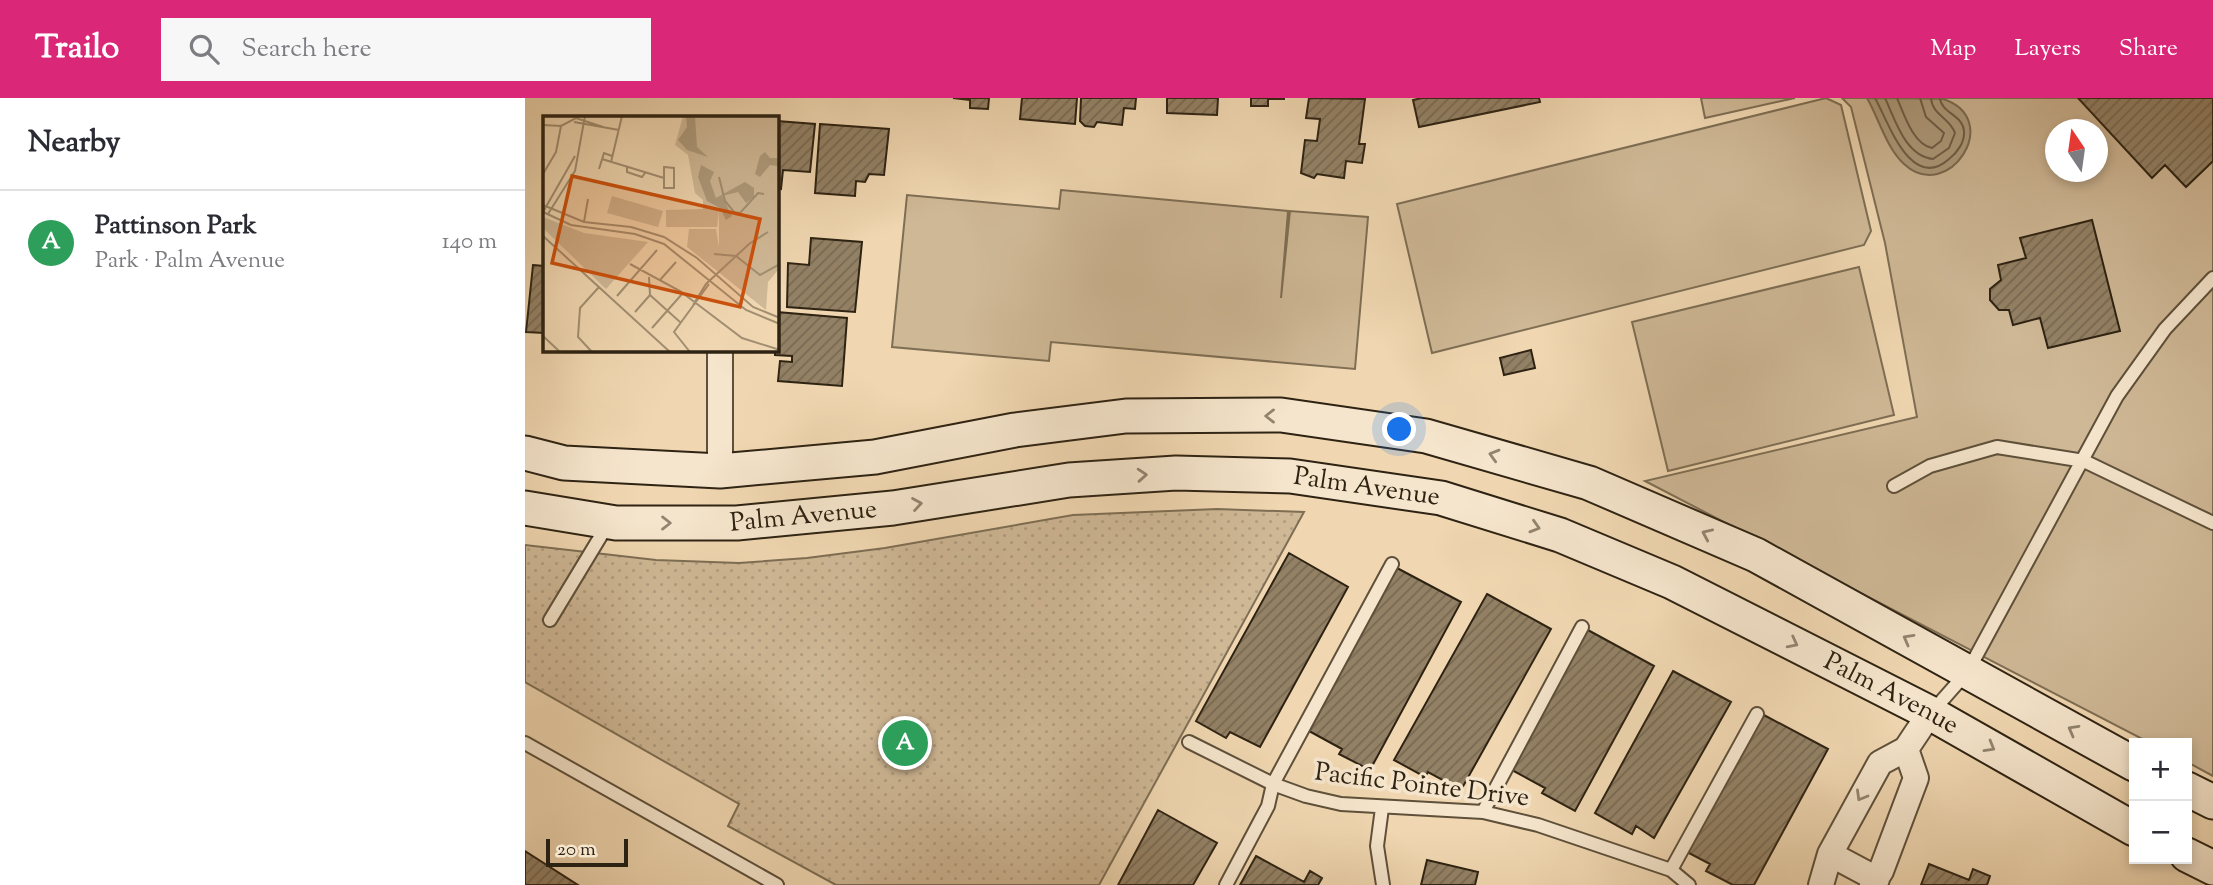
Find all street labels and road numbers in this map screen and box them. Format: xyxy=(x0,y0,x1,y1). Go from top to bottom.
street label: Palm Avenue xyxy=(1291,458,1442,516)
street label: Palm Avenue xyxy=(728,491,879,542)
street label: Palm Avenue xyxy=(1817,643,1966,744)
street label: Pacific Pointe Drive xyxy=(1313,754,1531,818)

